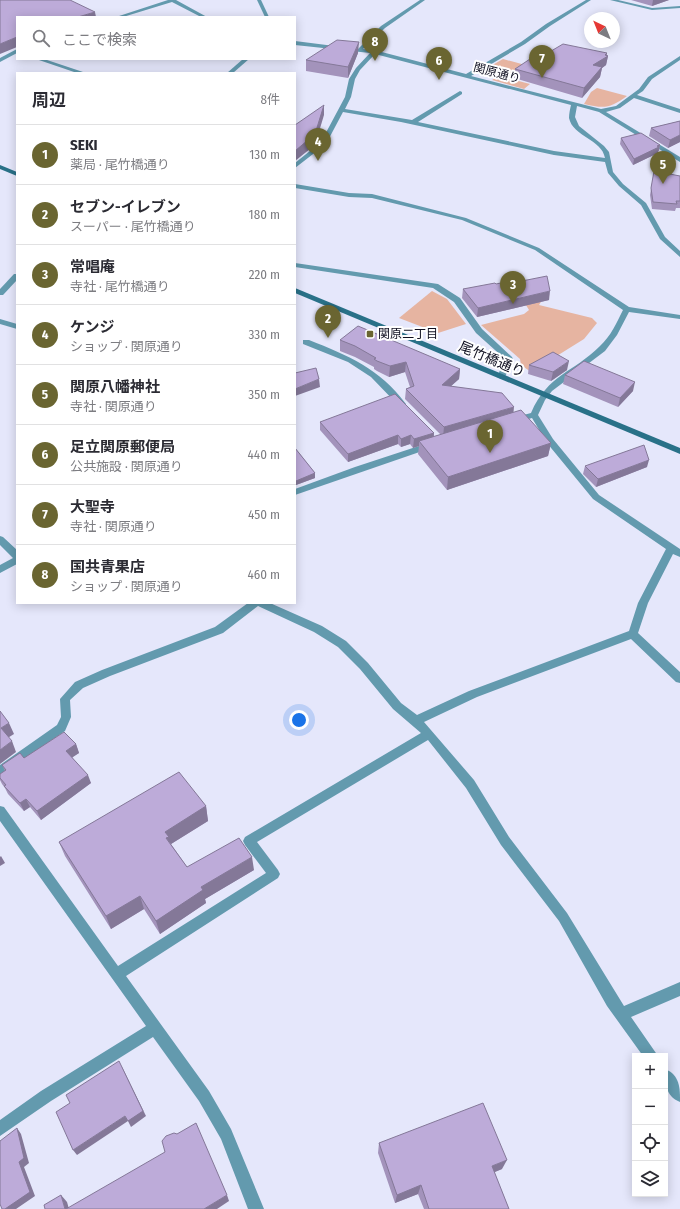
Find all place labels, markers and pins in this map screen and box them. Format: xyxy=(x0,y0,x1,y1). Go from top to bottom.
pin: 8 xyxy=(362,28,388,61)
pin: 7 xyxy=(529,45,555,78)
pin: 6 xyxy=(426,47,452,80)
pin: 4 xyxy=(305,128,331,161)
pin: 5 xyxy=(650,151,676,184)
pin: 3 xyxy=(500,271,526,304)
pin: 2 xyxy=(315,305,341,338)
place label: 関原二丁目 xyxy=(378,327,438,341)
marker: 関原二丁目 xyxy=(365,329,375,339)
pin: 1 xyxy=(477,420,503,453)

